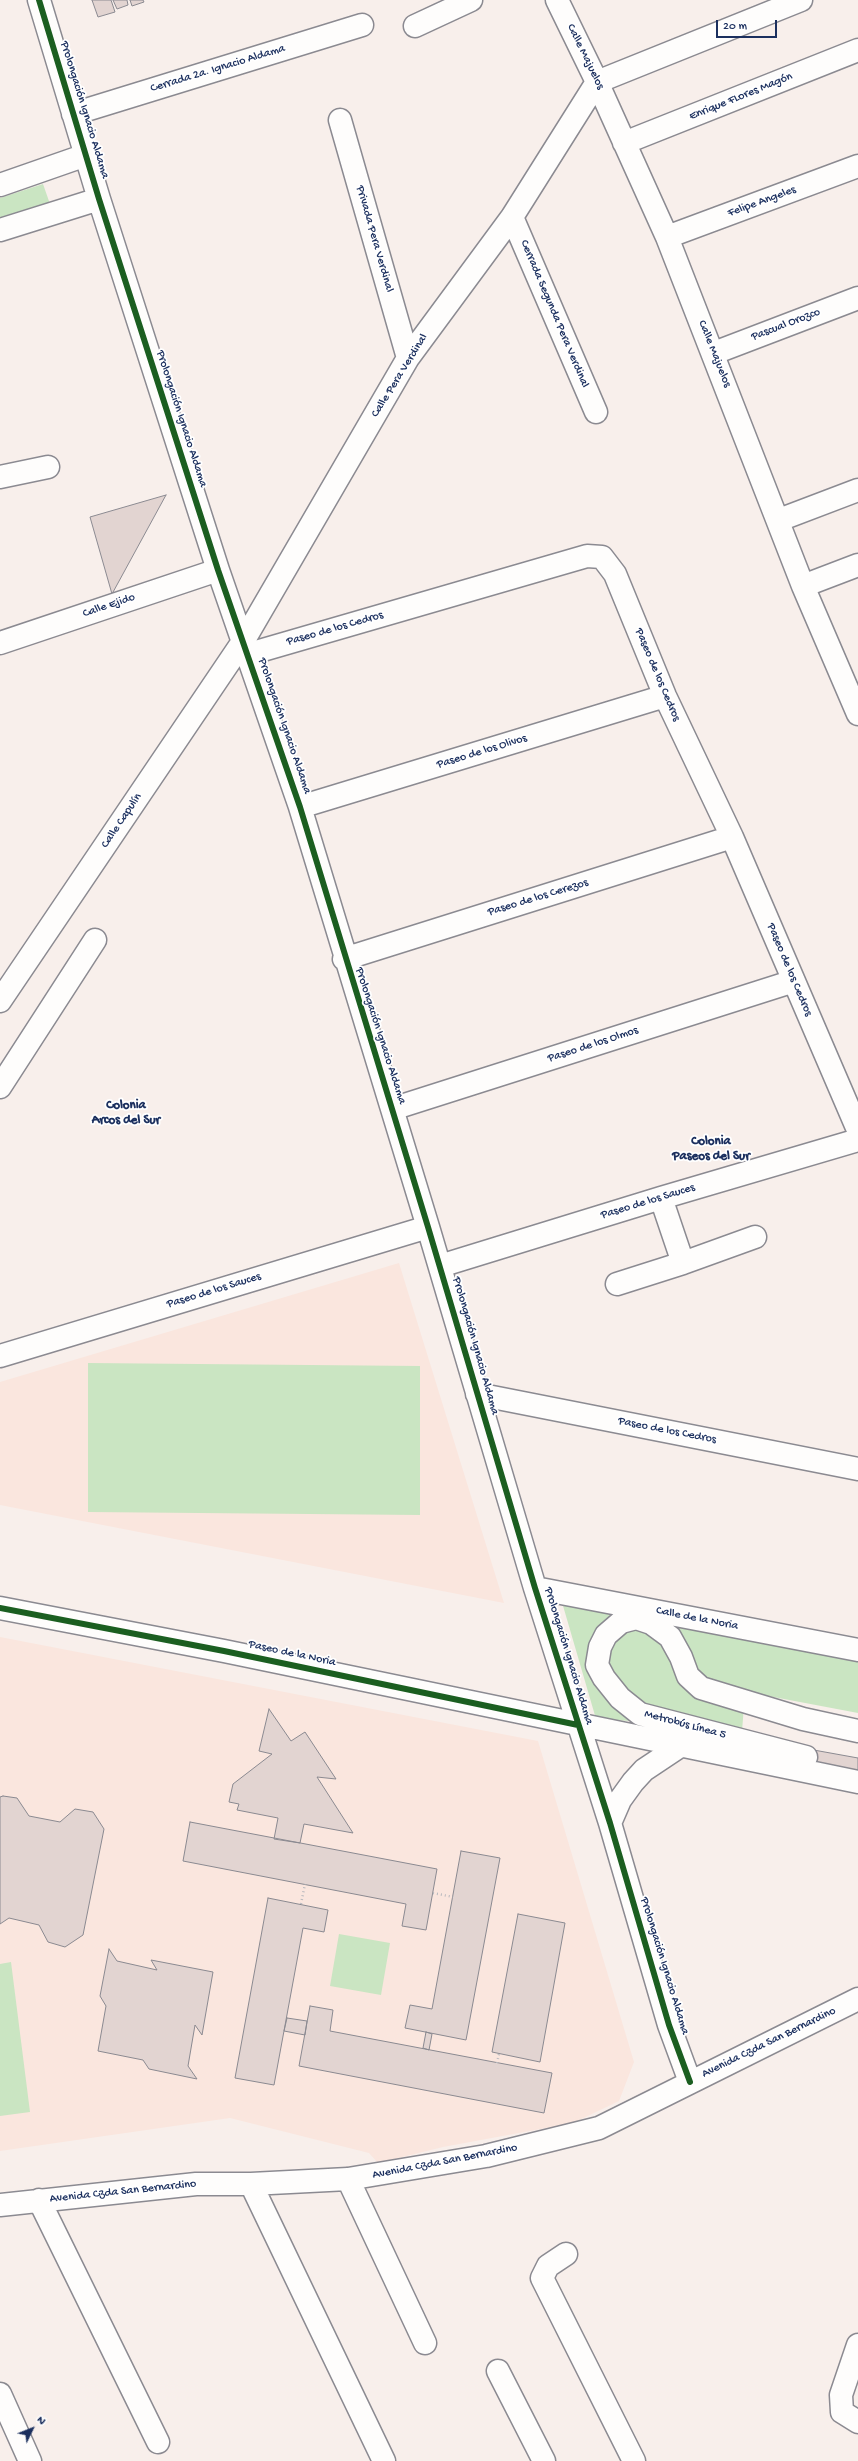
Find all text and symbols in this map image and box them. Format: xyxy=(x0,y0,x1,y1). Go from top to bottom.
scale bar xyxy=(718,12,779,38)
text: 20 m xyxy=(723,20,747,34)
street label: Calle Majuelos xyxy=(563,22,607,92)
street label: Prolongación Ignacio Aldama xyxy=(56,40,112,180)
street label: Cerrada 2a. Ignacio Aldama xyxy=(149,42,287,96)
street label: Enrique FLores Magón xyxy=(687,70,795,124)
street label: Felipe Angeles xyxy=(726,183,798,221)
street label: Privada Pera Verdinal xyxy=(352,184,396,294)
street label: Cerrada Segunda Pera Verdinal xyxy=(516,238,592,390)
street label: Pascual Orozco xyxy=(749,305,823,345)
street label: Calle Majuelos xyxy=(694,318,734,390)
street label: Calle Pera Verdinal xyxy=(369,332,431,420)
street label: Prolongación Ignacio Aldama xyxy=(152,349,210,489)
street label: Calle Ejido xyxy=(81,590,137,622)
street label: Paseo de los Cedros xyxy=(285,608,385,650)
street label: Paseo de los Cedros xyxy=(631,626,683,724)
street label: Prolongación Ignacio Aldama xyxy=(254,656,314,796)
street label: Paseo de los Olivos xyxy=(435,731,529,773)
street label: Calle Capulín xyxy=(98,791,146,851)
street label: Paseo de los Cerezos xyxy=(486,876,590,920)
street label: Paseo de los Cedros xyxy=(763,921,815,1019)
street label: Prolongación Ignacio Aldama xyxy=(351,966,409,1106)
street label: Paseo de los Olmos xyxy=(546,1024,640,1066)
district label: Colonia Arcos del Sur xyxy=(92,1098,160,1129)
district label: Colonia Paseos del Sur xyxy=(672,1134,750,1165)
street label: Paseo de los Sauces xyxy=(599,1181,697,1223)
street label: Paseo de los Sauces xyxy=(165,1270,263,1312)
street label: Prolongación Ignacio Aldama xyxy=(448,1275,502,1417)
street label: Paseo de los Cedros xyxy=(617,1414,717,1448)
street label: Prolongación Ignacio Aldama xyxy=(540,1586,596,1726)
street label: Calle de la Noria xyxy=(655,1604,739,1634)
street label: Paseo de la Noria xyxy=(247,1638,337,1670)
street label: Metrobús Línea 5 xyxy=(643,1707,727,1743)
street label: Prolongación Ignacio Aldama xyxy=(636,1896,692,2036)
street label: Avenida Czda San Bernardino xyxy=(700,2004,838,2082)
street label: Avenida Czda San Bernardino xyxy=(371,2141,519,2183)
street label: Avenida Czda San Bernardino xyxy=(49,2177,197,2207)
north arrow xyxy=(12,2409,52,2449)
text: N xyxy=(34,2414,48,2428)

